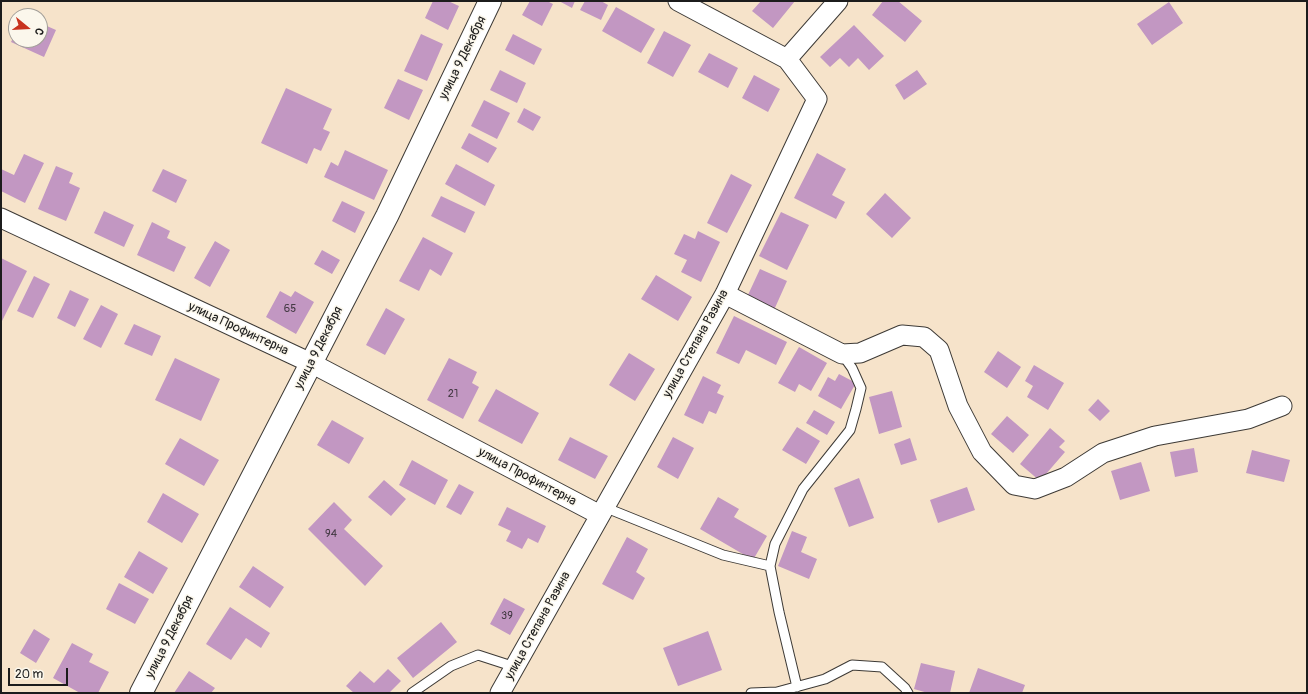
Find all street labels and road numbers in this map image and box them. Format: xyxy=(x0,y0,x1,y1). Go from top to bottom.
street label: улица 9 Декабря xyxy=(436,14,490,102)
street label: улица Степана Разина xyxy=(660,287,732,401)
street label: улица Профинтерна xyxy=(185,299,291,359)
street label: улица 9 Декабря xyxy=(291,304,347,392)
street label: улица Профинтерна xyxy=(475,444,579,510)
street label: улица Степана Разина xyxy=(502,569,574,683)
street label: улица 9 Декабря xyxy=(142,593,198,681)

